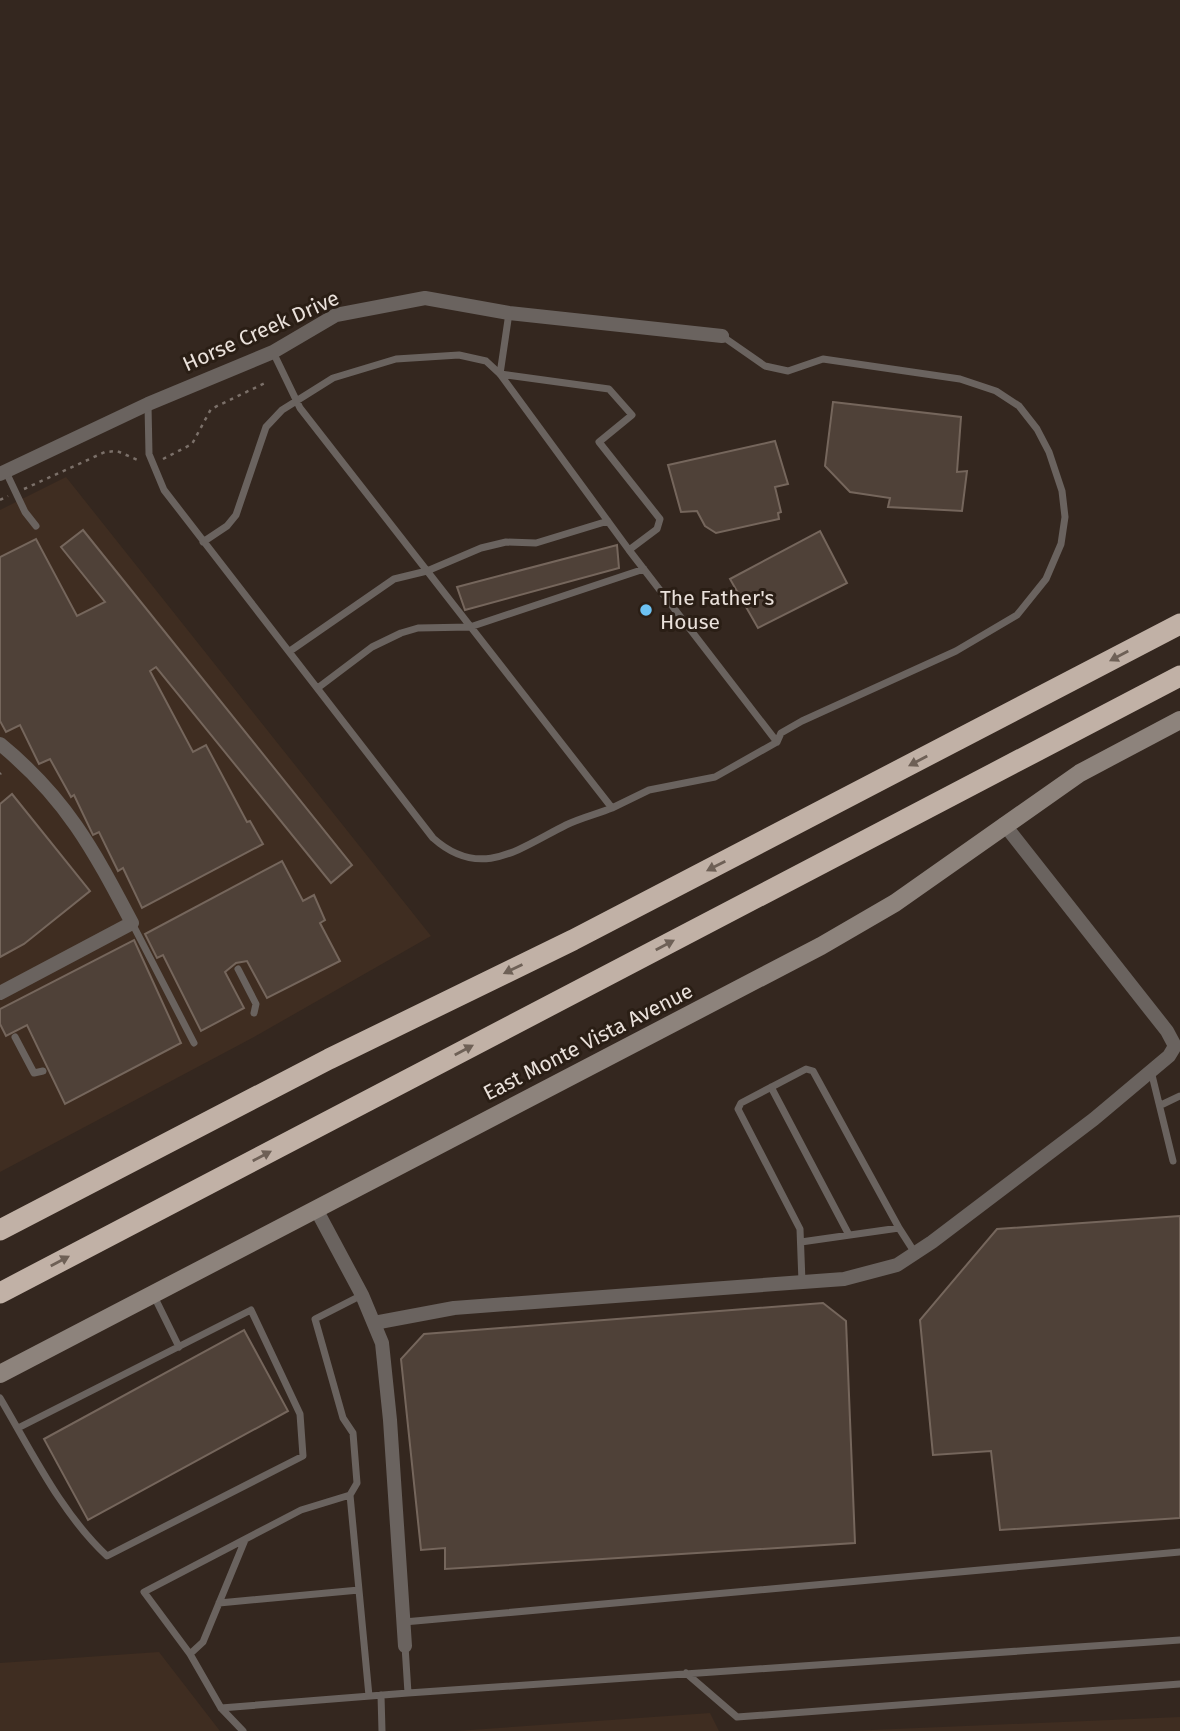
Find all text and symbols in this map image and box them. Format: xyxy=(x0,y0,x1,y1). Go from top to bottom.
street label: Horse Creek Drive xyxy=(179,285,343,377)
place label: The Father's House xyxy=(660,585,775,635)
marker: The Father's House xyxy=(638,602,654,618)
one-way arrow xyxy=(1109,649,1129,661)
one-way arrow xyxy=(908,755,928,767)
one-way arrow xyxy=(706,861,726,872)
one-way arrow xyxy=(655,939,675,950)
one-way arrow xyxy=(503,963,523,975)
street label: East Monte Vista Avenue xyxy=(479,978,697,1106)
one-way arrow xyxy=(454,1045,474,1057)
one-way arrow xyxy=(252,1150,272,1161)
one-way arrow xyxy=(51,1255,70,1267)

